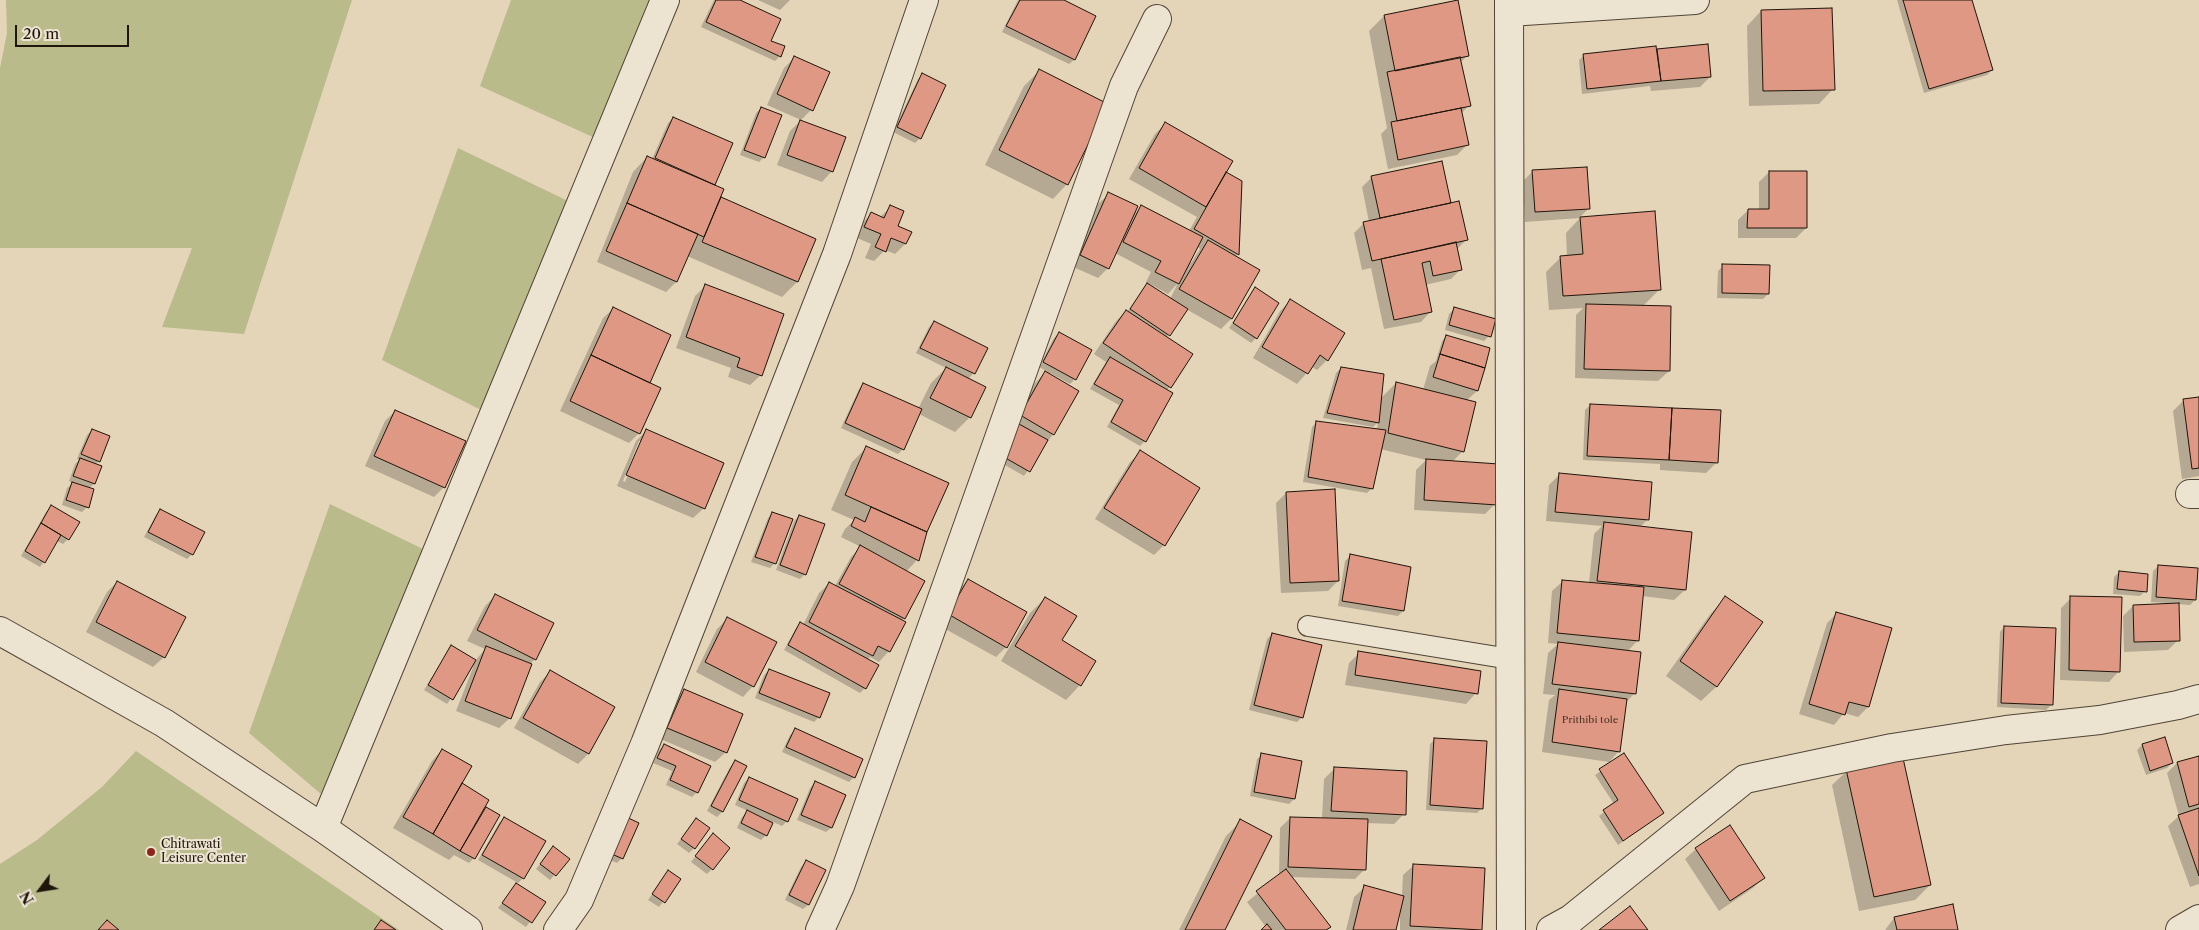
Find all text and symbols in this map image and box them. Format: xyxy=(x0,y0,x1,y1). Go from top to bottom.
scale bar xyxy=(18,15,131,47)
text: 20 m xyxy=(23,24,59,43)
house number: Prithibi tole xyxy=(1562,714,1618,726)
place label: Chitrawati Leisure Center xyxy=(161,838,246,866)
marker: Chitrawati Leisure Center xyxy=(145,846,157,858)
north arrow xyxy=(15,865,65,915)
text: N xyxy=(16,888,38,908)

